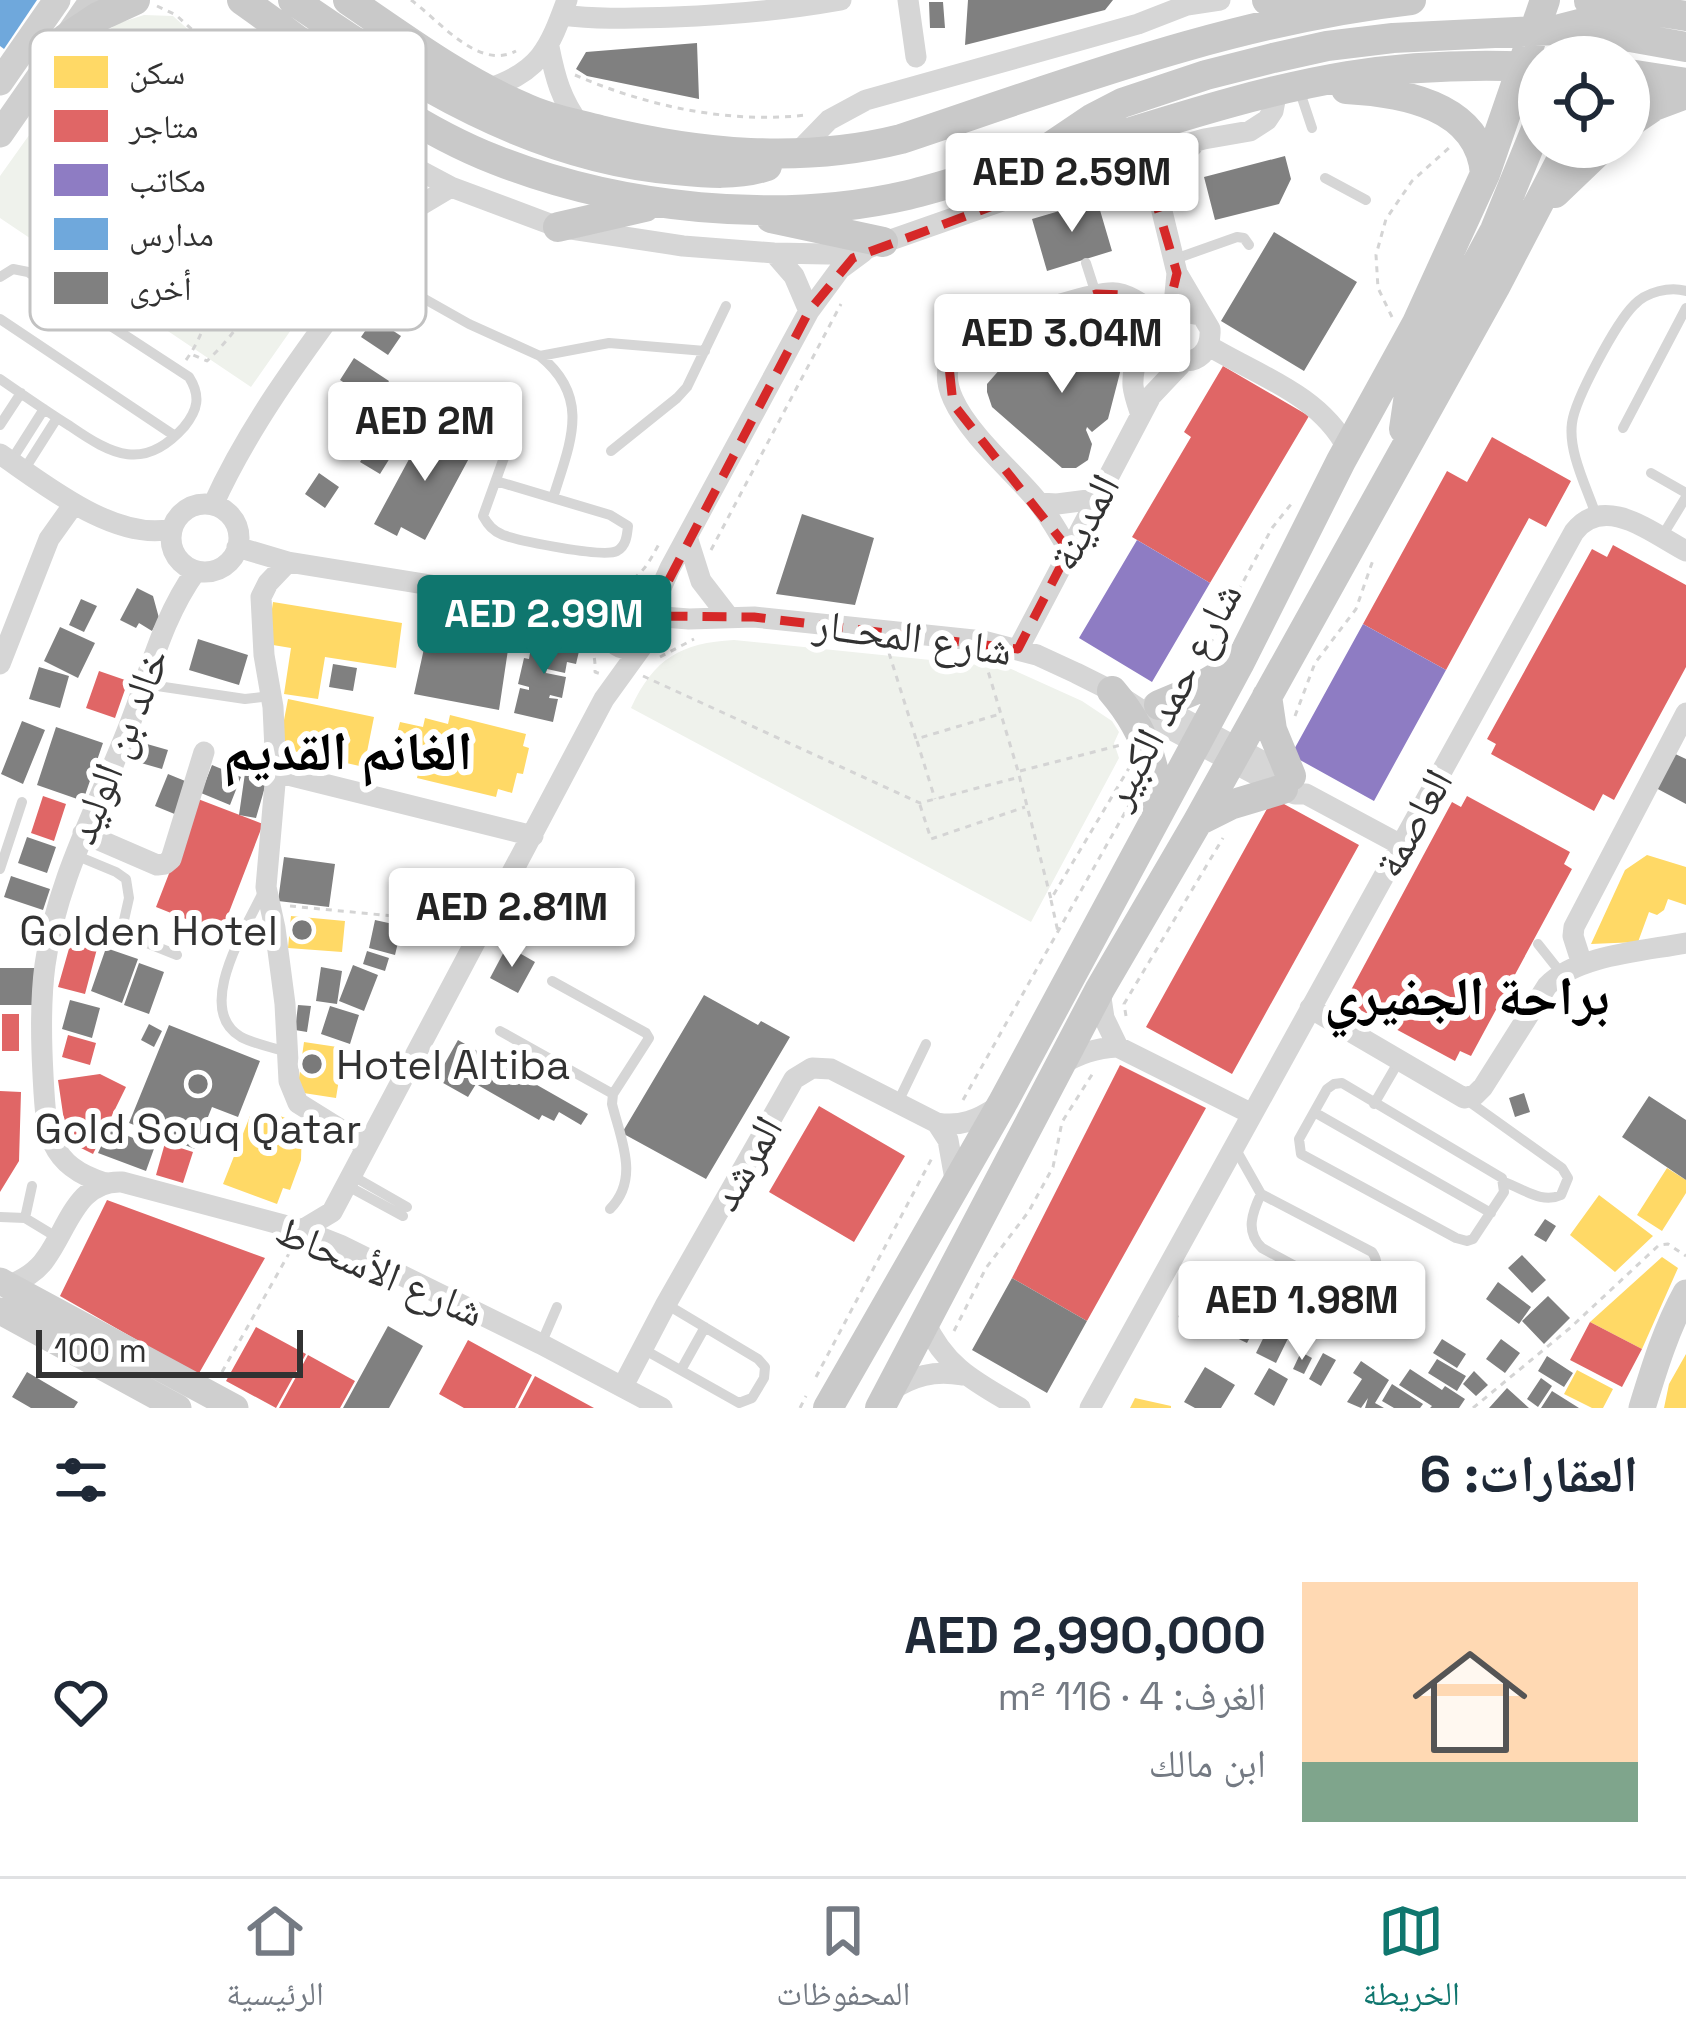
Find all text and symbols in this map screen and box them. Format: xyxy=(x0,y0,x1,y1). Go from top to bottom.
legend xyxy=(30,30,426,330)
map controls xyxy=(1518,36,1650,168)
button: locate xyxy=(1518,36,1650,168)
text: سكن xyxy=(129,52,185,94)
text: متاجر xyxy=(128,106,199,148)
pin: AED 2.59M xyxy=(935,133,1209,235)
text: AED 2.59M xyxy=(973,147,1171,196)
text: مكاتب xyxy=(129,160,206,202)
text: مدارس xyxy=(129,214,214,256)
text: أخرى xyxy=(129,268,192,310)
pin: AED 3.04M xyxy=(925,294,1199,396)
text: AED 3.04M xyxy=(961,308,1163,357)
pin: AED 2M xyxy=(327,382,523,484)
text: AED 2M xyxy=(355,396,495,445)
street label: المدينة xyxy=(1037,465,1131,579)
street label: شارع حمد الكبير xyxy=(1090,573,1254,818)
pin: AED 2.99M xyxy=(407,575,681,677)
text: AED 2.99M xyxy=(444,589,644,638)
street label: شارع المحــار xyxy=(810,597,1015,677)
street label: خالد بن الوليد xyxy=(55,640,181,852)
district label: الغانم القديم xyxy=(223,717,473,787)
street label: العاصمة xyxy=(1362,759,1464,887)
pin: AED 2.81M xyxy=(375,868,649,970)
text: AED 2.81M xyxy=(416,882,608,931)
place label: Golden Hotel xyxy=(19,904,278,957)
marker: Golden Hotel xyxy=(289,917,315,943)
district label: براحة الجفيري xyxy=(1324,962,1610,1038)
place label: Hotel Altiba xyxy=(336,1038,570,1091)
marker: Hotel Altiba xyxy=(299,1051,325,1077)
marker: Gold Souq Qatar xyxy=(185,1071,211,1097)
place label: Gold Souq Qatar xyxy=(34,1102,362,1155)
street label: المرشد xyxy=(698,1106,794,1220)
street label: شارع الأسحاط xyxy=(268,1203,492,1339)
pin: AED 1.98M xyxy=(1165,1261,1439,1363)
text: AED 1.98M xyxy=(1205,1275,1399,1324)
scale bar xyxy=(36,1324,303,1377)
text: 100 m xyxy=(54,1330,147,1372)
text: العقارات: 6 xyxy=(1419,1442,1638,1507)
icon: filters xyxy=(48,1447,114,1513)
text: AED 2,990,000 xyxy=(904,1603,1266,1668)
icon: home xyxy=(1398,1630,1542,1774)
icon: heart xyxy=(48,1669,114,1735)
text: الغرف: 4 · 116 m² xyxy=(998,1672,1266,1721)
text: ابن مالك xyxy=(1149,1739,1266,1788)
tab: الرئيسية xyxy=(226,1898,324,2026)
tab: المحفوظات xyxy=(776,1898,910,2026)
tab: الخريطة xyxy=(1363,1898,1460,2026)

